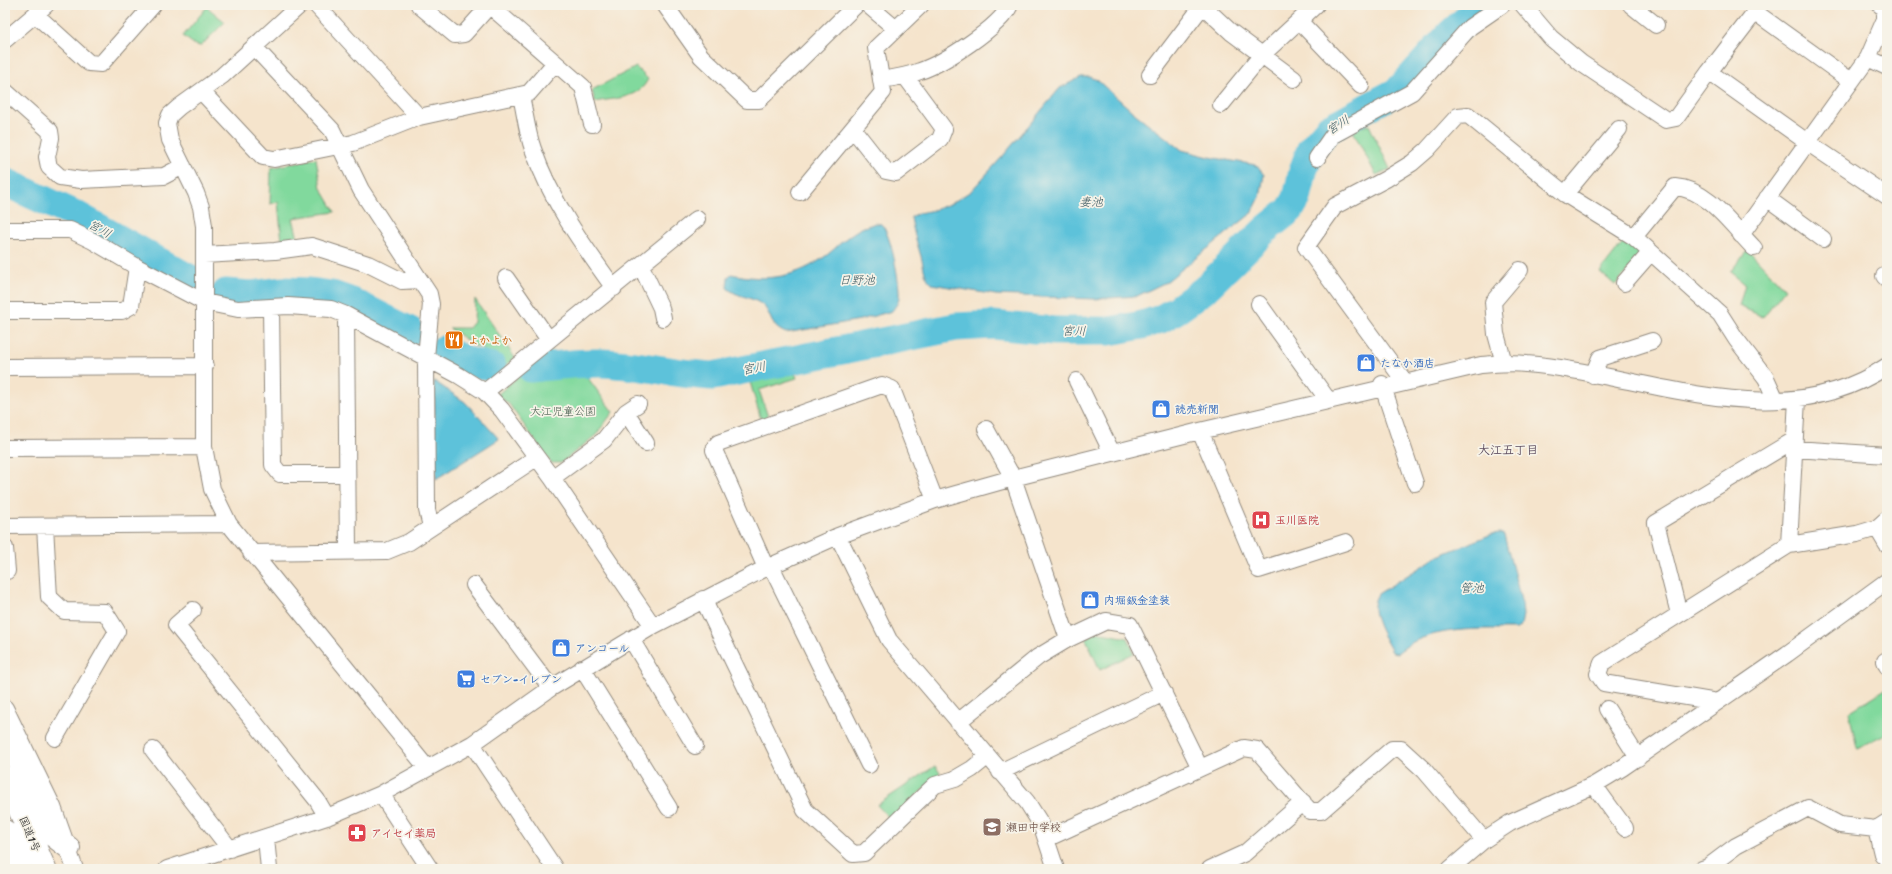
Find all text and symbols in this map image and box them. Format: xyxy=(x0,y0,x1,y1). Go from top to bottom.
water label: 宮川 xyxy=(1322,109,1354,141)
water label: 妻池 xyxy=(1079,191,1104,213)
water label: 宮川 xyxy=(84,214,116,244)
water label: 日野池 xyxy=(839,269,876,291)
water label: 宮川 xyxy=(1062,320,1086,342)
restaurant icon: よかよか xyxy=(443,329,465,351)
place label: よかよか xyxy=(468,331,512,350)
shop icon: たなか酒店 xyxy=(1355,352,1377,374)
place label: たなか酒店 xyxy=(1380,354,1435,373)
water label: 宮川 xyxy=(740,355,768,381)
shop icon: 読売新聞 xyxy=(1150,398,1172,420)
place label: 読売新聞 xyxy=(1175,400,1219,419)
park label: 大江児童公園 xyxy=(530,402,596,421)
district label: 大江五丁目 xyxy=(1478,439,1538,461)
hospital icon: 玉川医院 xyxy=(1250,509,1272,531)
place label: 玉川医院 xyxy=(1275,511,1319,530)
water label: 管池 xyxy=(1460,577,1485,599)
shop icon: 内堀鈑金塗装 xyxy=(1079,589,1101,611)
place label: 内堀鈑金塗装 xyxy=(1104,591,1170,610)
shop icon: アンコール xyxy=(550,637,572,659)
place label: アンコール xyxy=(575,639,630,658)
supermarket icon: セブン-イレブン xyxy=(455,668,477,690)
place label: セブン-イレブン xyxy=(480,670,562,689)
street label: 国道1号 xyxy=(13,813,46,855)
school or university icon: 瀬田中学校 xyxy=(981,816,1003,838)
place label: 瀬田中学校 xyxy=(1006,818,1061,837)
pharmacy icon: アイセイ薬局 xyxy=(346,822,368,844)
place label: アイセイ薬局 xyxy=(371,824,436,843)

